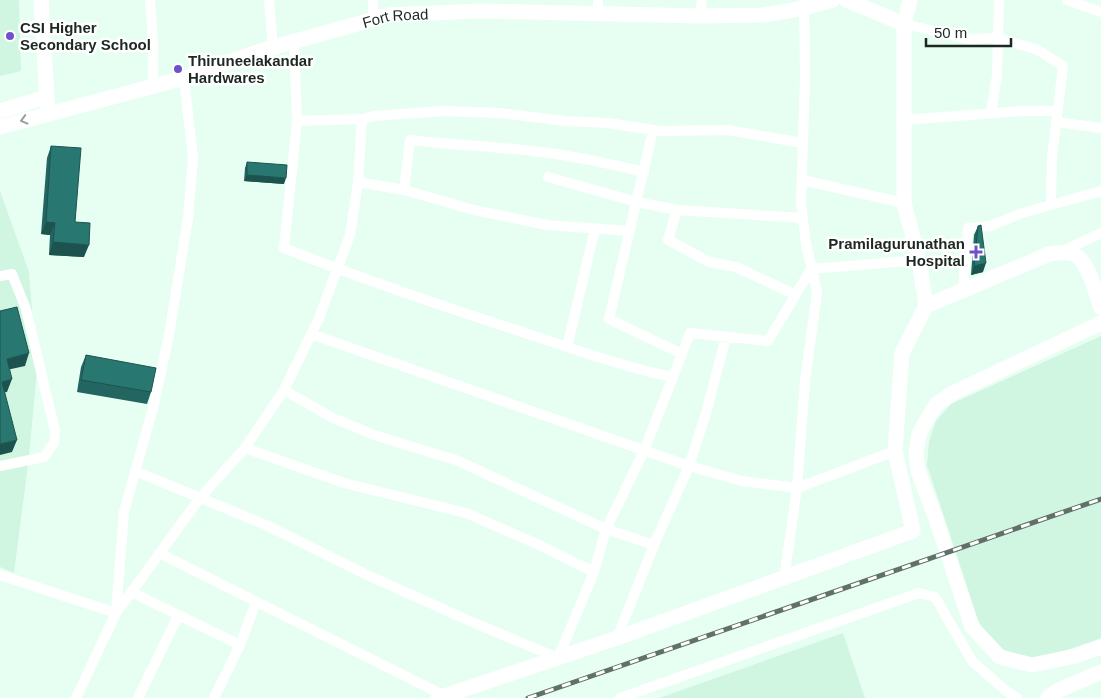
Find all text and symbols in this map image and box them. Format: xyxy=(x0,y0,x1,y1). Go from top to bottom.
street label: Fort Road xyxy=(360,5,429,31)
scale bar xyxy=(926,15,1011,47)
place label: CSI Higher Secondary School xyxy=(20,19,151,53)
text: 50 m xyxy=(934,24,967,41)
marker: CSI Higher Secondary School xyxy=(4,30,16,42)
place label: Thiruneelakandar Hardwares xyxy=(188,52,313,86)
marker: Thiruneelakandar Hardwares xyxy=(172,63,184,75)
one-way arrow xyxy=(20,114,29,125)
place label: Pramilagurunathan Hospital xyxy=(828,235,965,269)
marker: Pramilagurunathan Hospital xyxy=(969,245,983,259)

